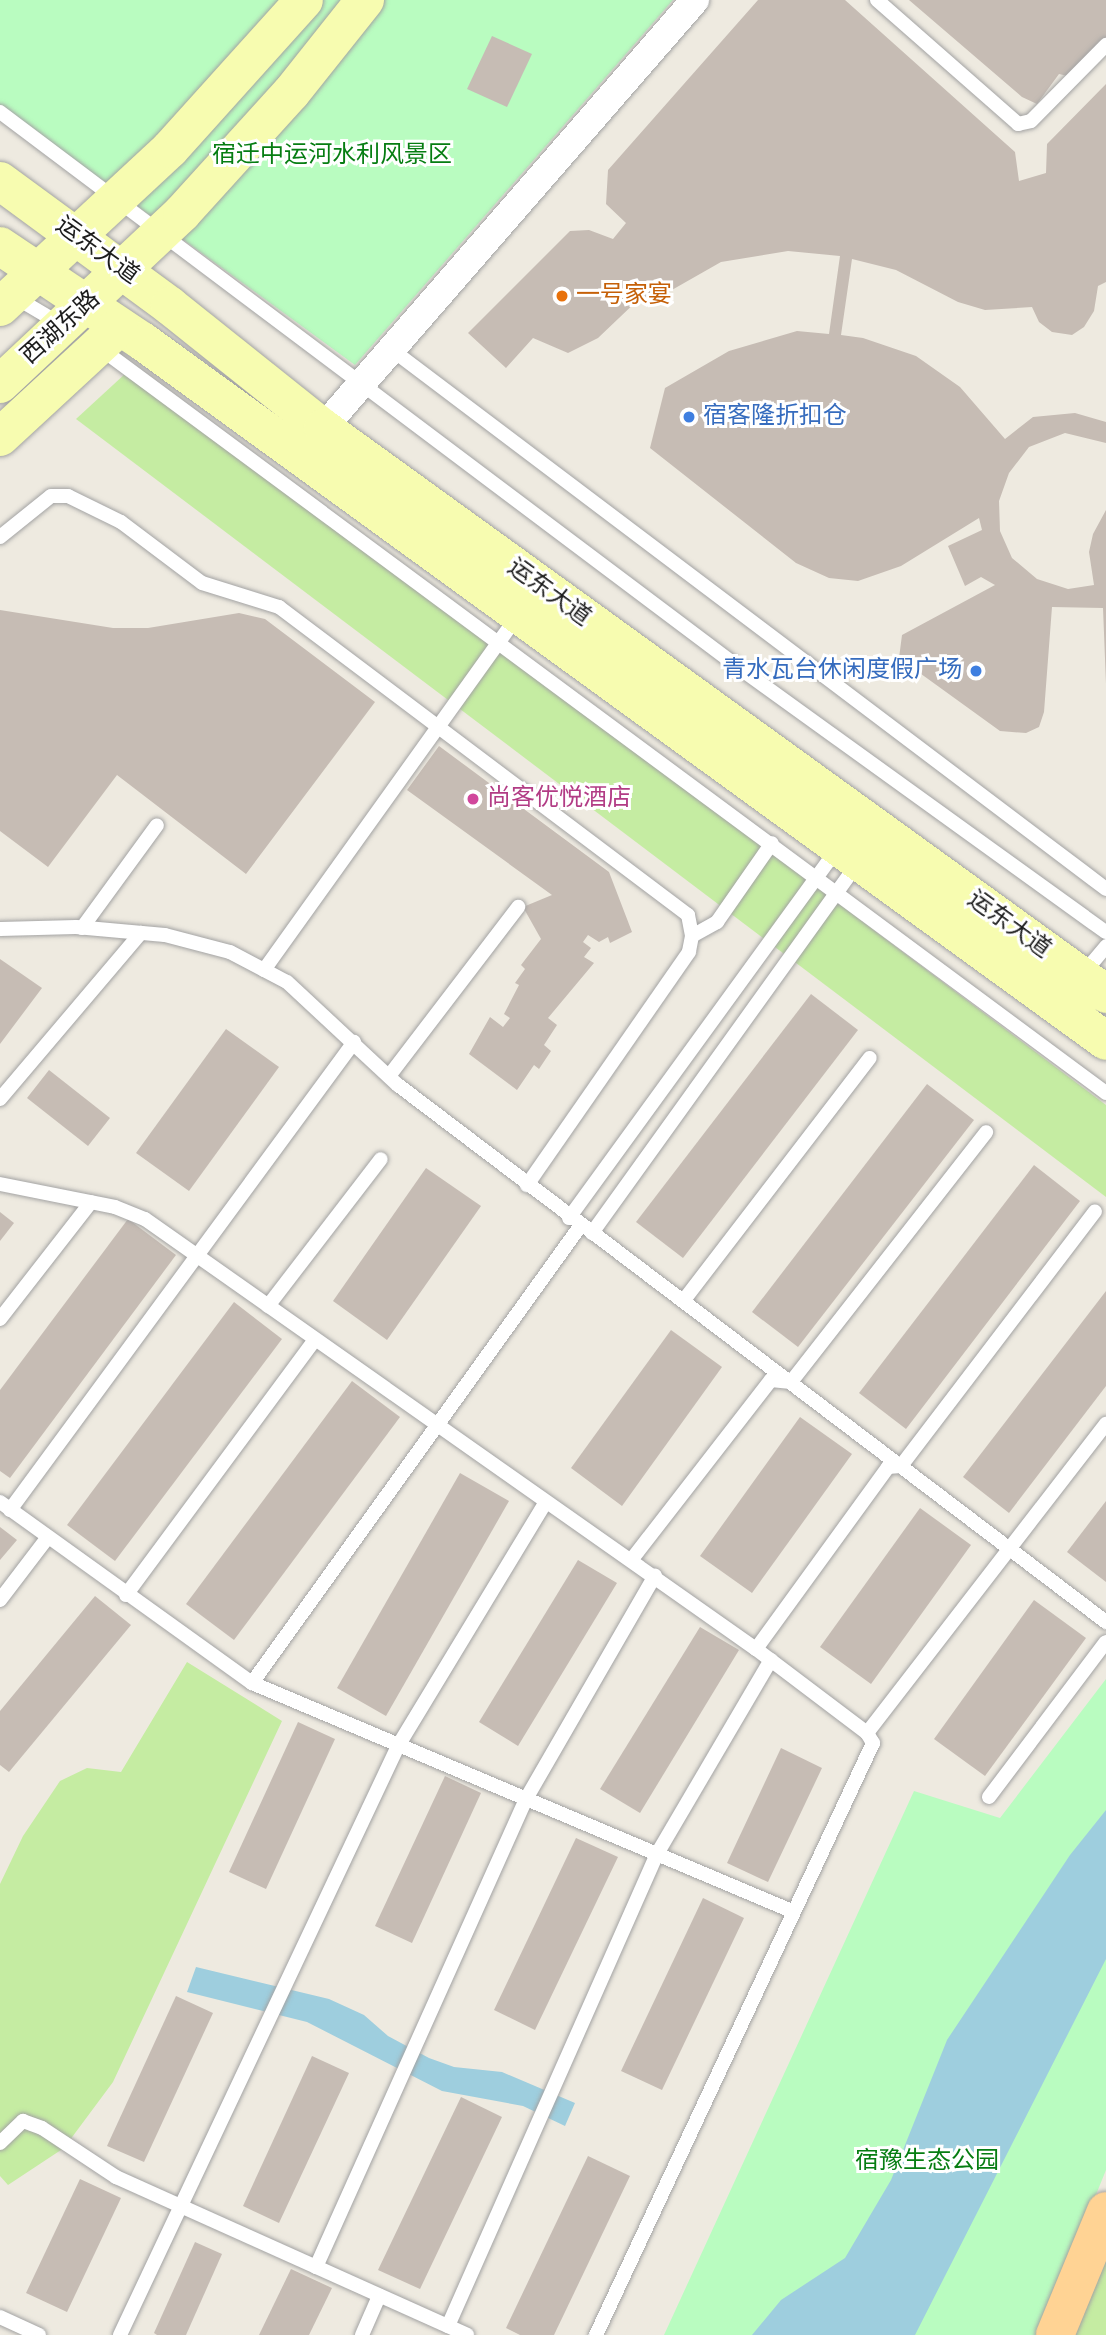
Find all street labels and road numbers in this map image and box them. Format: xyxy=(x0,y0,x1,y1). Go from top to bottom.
street label: 运东大道 xyxy=(50,211,144,291)
street label: 西湖东路 xyxy=(16,285,106,371)
street label: 运东大道 xyxy=(502,553,596,633)
street label: 运东大道 xyxy=(962,885,1056,965)

